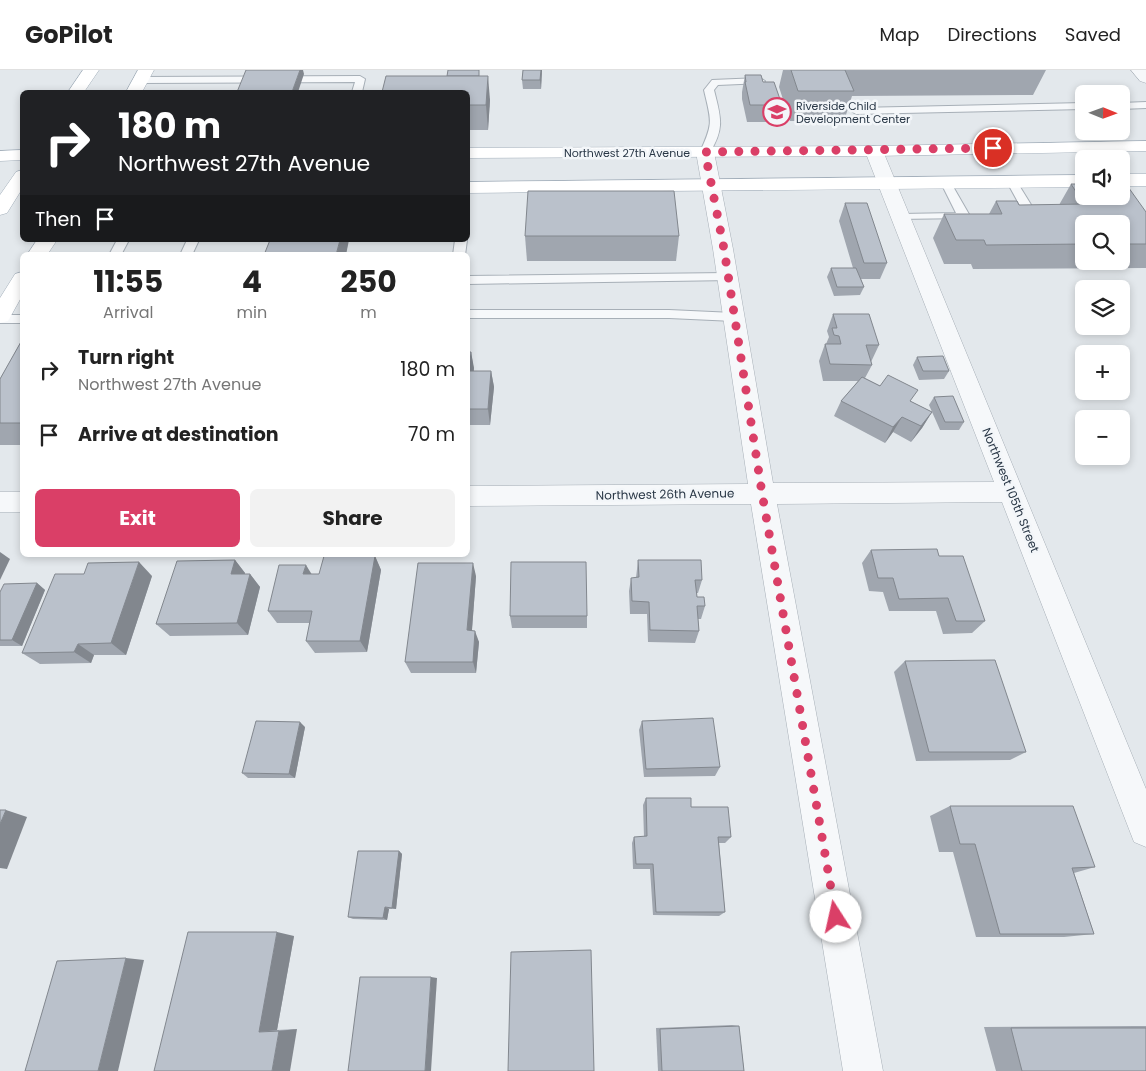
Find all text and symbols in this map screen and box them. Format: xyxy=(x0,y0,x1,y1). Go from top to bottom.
text: GoPilot xyxy=(25,18,113,51)
text: Map xyxy=(880,22,919,47)
text: Directions xyxy=(947,22,1037,47)
text: Saved xyxy=(1065,22,1121,47)
north arrow xyxy=(1075,85,1130,140)
map controls xyxy=(1075,85,1130,465)
school or university icon: Riverside Child Development Center xyxy=(762,97,792,127)
place label: Riverside Child Development Center xyxy=(796,98,910,127)
text: 180 m xyxy=(118,101,221,150)
icon: right xyxy=(35,110,100,175)
pin xyxy=(972,127,1014,169)
icon: arrive xyxy=(979,134,1007,162)
street label: Northwest 27th Avenue xyxy=(564,145,690,161)
text: Northwest 27th Avenue xyxy=(118,148,370,179)
button: sound xyxy=(1075,150,1130,205)
icon: arrive xyxy=(91,205,119,233)
text: Then xyxy=(35,206,81,233)
button: search xyxy=(1075,215,1130,270)
text: 11:55 xyxy=(93,260,163,303)
text: 4 xyxy=(242,260,262,303)
text: 250 xyxy=(341,260,397,303)
button: layers xyxy=(1075,280,1130,335)
text: Arrival xyxy=(103,301,153,324)
text: min xyxy=(237,301,267,324)
text: m xyxy=(360,301,377,324)
text: Turn right xyxy=(78,344,174,371)
button: + xyxy=(1075,345,1130,400)
icon: right xyxy=(35,356,63,384)
text: 180 m xyxy=(400,356,455,383)
text: Northwest 27th Avenue xyxy=(78,373,261,396)
button: − xyxy=(1075,410,1130,465)
icon: arrive xyxy=(35,421,63,449)
text: Arrive at destination xyxy=(78,421,279,448)
text: 70 m xyxy=(408,421,455,448)
street label: Northwest 105th Street xyxy=(978,425,1044,555)
street label: Northwest 26th Avenue xyxy=(596,484,734,504)
button: Exit xyxy=(35,489,240,547)
button: Share xyxy=(250,489,455,547)
position arrow xyxy=(809,890,861,942)

